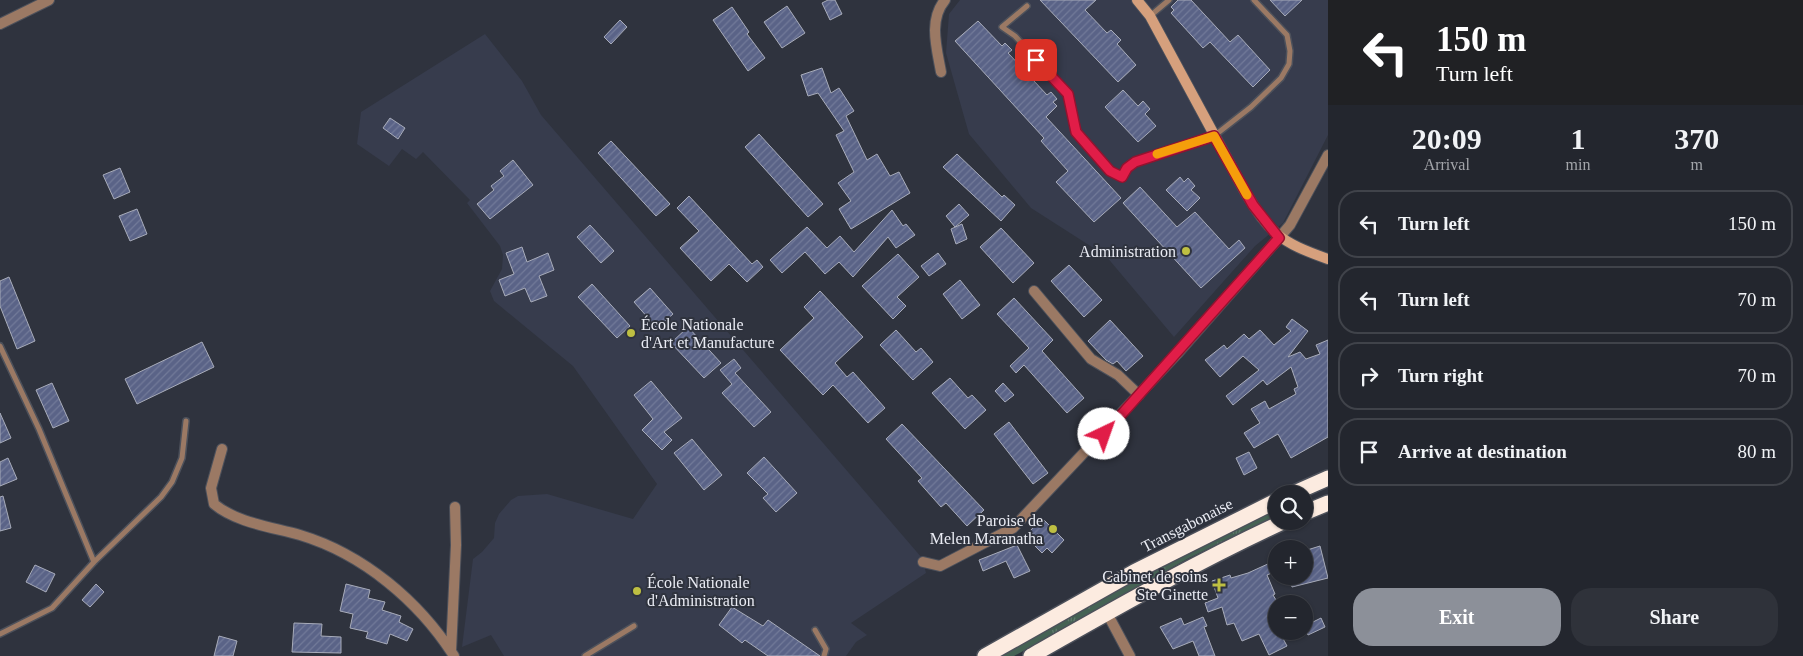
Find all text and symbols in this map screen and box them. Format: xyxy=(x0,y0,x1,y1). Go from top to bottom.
icon: left xyxy=(1353,20,1418,85)
text: 150 m xyxy=(1436,20,1526,59)
pin xyxy=(1015,39,1057,81)
icon: arrive xyxy=(1022,46,1050,74)
text: Turn left xyxy=(1436,61,1513,86)
text: 20:09 xyxy=(1412,122,1482,155)
text: 1 xyxy=(1570,122,1585,155)
text: 370 xyxy=(1674,122,1719,155)
text: Arrival xyxy=(1424,156,1470,173)
text: min xyxy=(1566,156,1590,173)
text: m xyxy=(1690,156,1703,173)
icon: left xyxy=(1355,210,1383,238)
text: Turn left xyxy=(1398,213,1470,234)
text: 150 m xyxy=(1728,213,1776,234)
place label: Administration xyxy=(1079,243,1176,260)
marker: Administration xyxy=(1180,245,1192,257)
icon: left xyxy=(1355,286,1383,314)
text: Turn left xyxy=(1398,289,1470,310)
text: 70 m xyxy=(1737,289,1776,310)
place label: École Nationale d'Art et Manufacture xyxy=(641,315,775,351)
marker: École Nationale d'Art et Manufacture xyxy=(625,327,637,339)
icon: right xyxy=(1355,362,1383,390)
text: Turn right xyxy=(1398,365,1483,386)
text: 70 m xyxy=(1737,365,1776,386)
position arrow xyxy=(1077,407,1129,459)
icon: arrive xyxy=(1355,438,1383,466)
text: Arrive at destination xyxy=(1398,441,1567,462)
text: 80 m xyxy=(1737,441,1776,462)
map controls xyxy=(1268,485,1313,640)
button: search xyxy=(1268,485,1313,530)
street label: Transgabonaise xyxy=(1139,495,1236,556)
place label: Paroise de Melen Maranatha xyxy=(930,512,1043,547)
marker: Paroise de Melen Maranatha xyxy=(1047,523,1059,535)
button: + xyxy=(1268,540,1313,585)
place label: Cabinet de soins Ste Ginette xyxy=(1102,568,1208,603)
place label: École Nationale d'Administration xyxy=(647,573,755,609)
marker: Cabinet de soins Ste Ginette xyxy=(1212,578,1226,592)
marker: École Nationale d'Administration xyxy=(631,585,643,597)
button: Exit xyxy=(1353,588,1561,646)
button: Share xyxy=(1571,588,1778,646)
button: − xyxy=(1268,595,1313,640)

